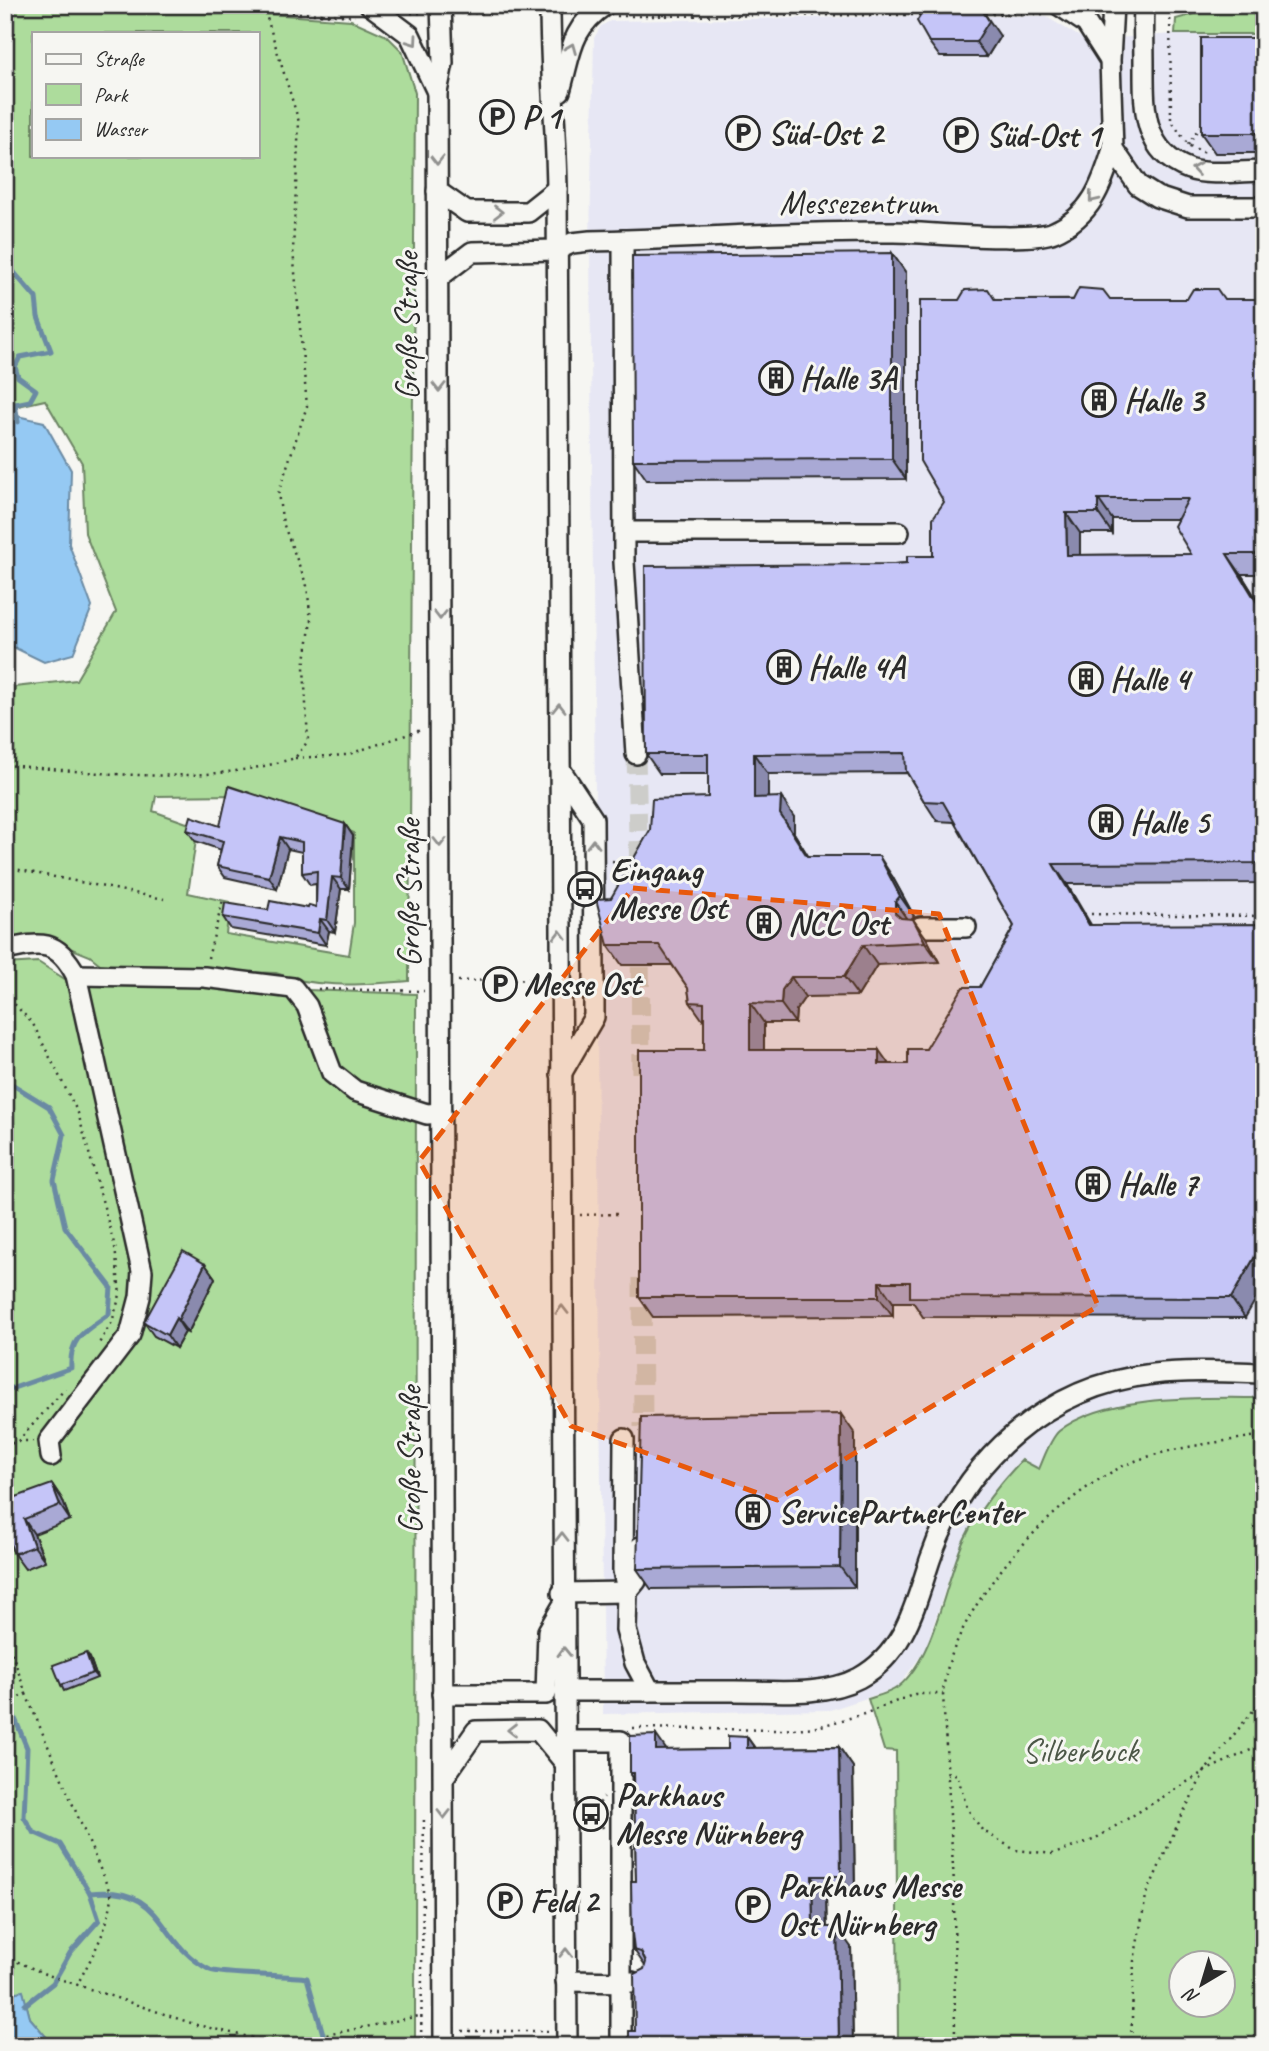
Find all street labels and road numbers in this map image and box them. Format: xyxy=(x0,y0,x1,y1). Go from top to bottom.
street label: Messezentrum xyxy=(779,182,939,224)
street label: Große Straße xyxy=(386,250,428,400)
street label: Große Straße xyxy=(388,817,430,967)
street label: Große Straße xyxy=(389,1384,431,1534)

